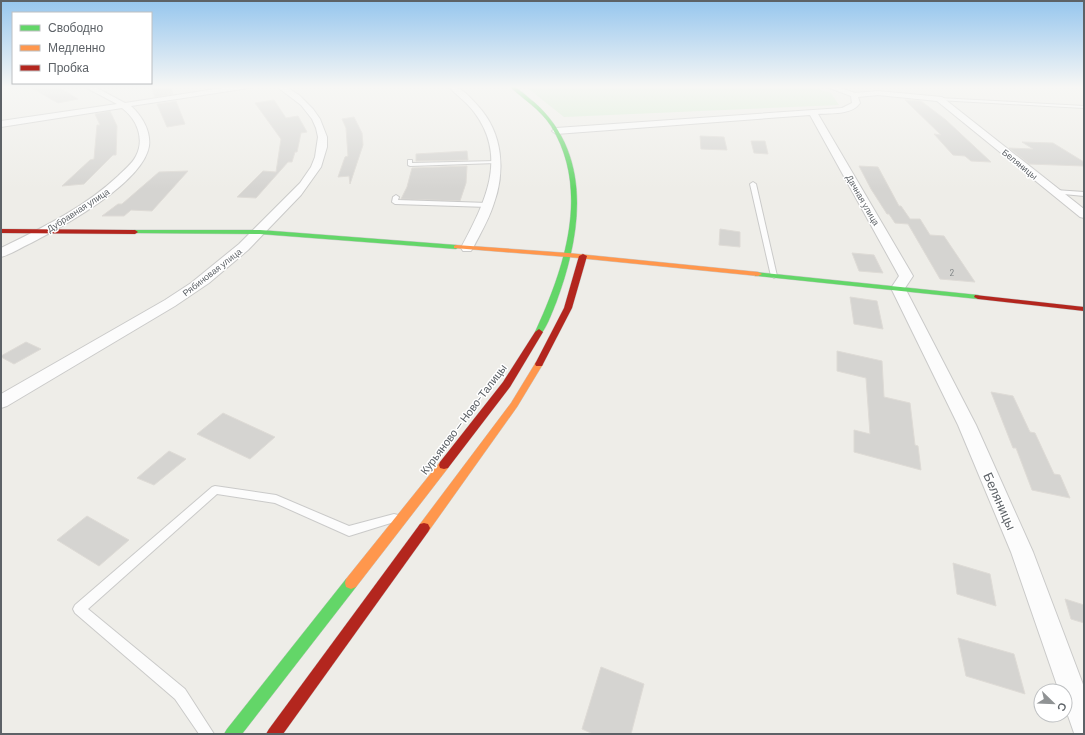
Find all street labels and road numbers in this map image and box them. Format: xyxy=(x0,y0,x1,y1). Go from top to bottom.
street label: Беляницы xyxy=(1000,146,1040,182)
street label: Дачная улица xyxy=(844,173,882,227)
street label: Дубравная улица xyxy=(45,186,111,234)
street label: Рябиновая улица xyxy=(180,246,244,298)
street label: Курьяново — Ново-Талицы xyxy=(417,361,509,477)
street label: Беляницы xyxy=(980,470,1020,532)

